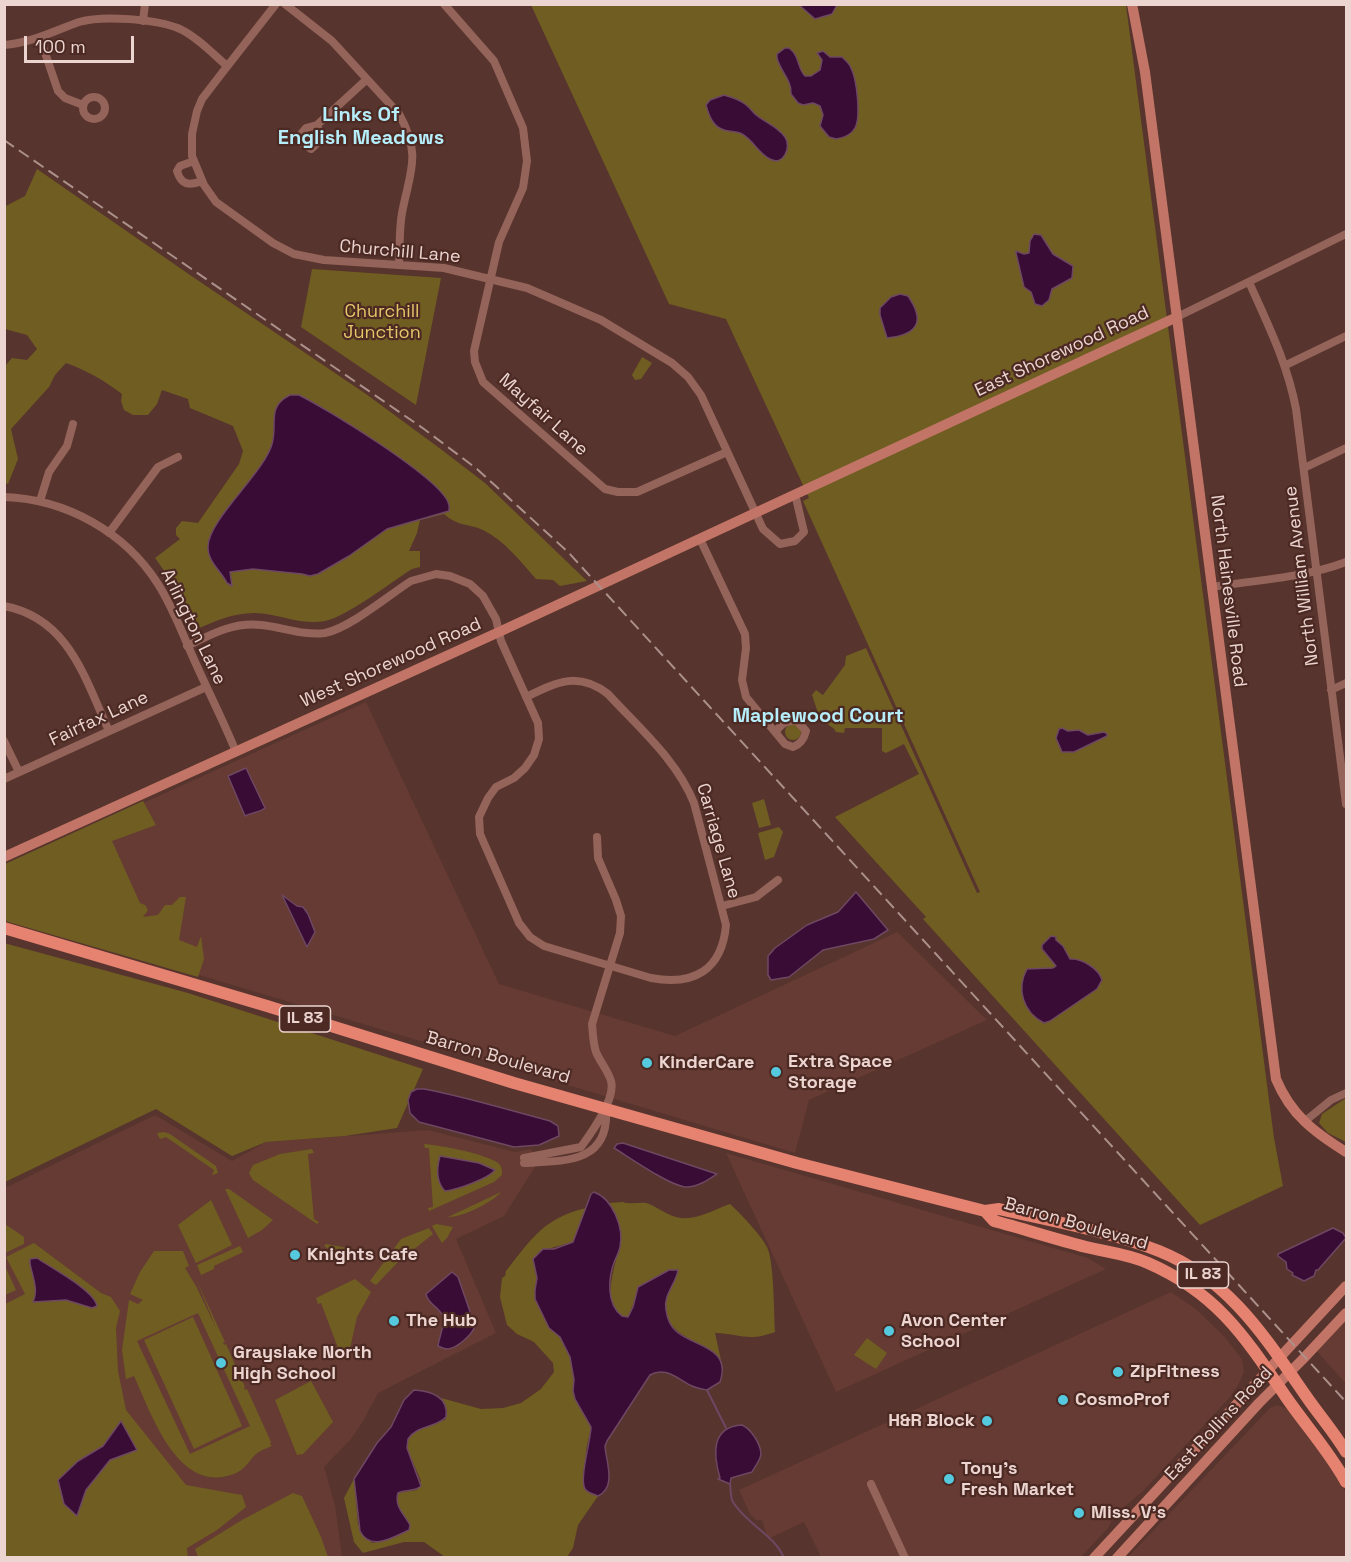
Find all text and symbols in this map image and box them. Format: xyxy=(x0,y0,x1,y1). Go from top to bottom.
scale bar xyxy=(27,24,136,62)
text: 100 m xyxy=(35,35,86,58)
district label: Links Of English Meadows xyxy=(278,104,444,151)
street label: Churchill Lane xyxy=(339,236,461,268)
park label: Churchill Junction xyxy=(343,301,421,344)
street label: East Shorewood Road xyxy=(972,302,1152,402)
street label: Mayfair Lane xyxy=(494,369,592,461)
street label: North William Avenue xyxy=(1280,485,1324,667)
street label: North Hainesville Road xyxy=(1205,494,1251,688)
street label: Arlington Lane xyxy=(156,566,230,688)
street label: West Shorewood Road xyxy=(297,613,485,713)
street label: Fairfax Lane xyxy=(46,687,152,751)
district label: Maplewood Court xyxy=(732,705,904,729)
street label: Carriage Lane xyxy=(691,781,745,901)
road number: IL 83 xyxy=(280,1006,330,1032)
street label: Barron Boulevard xyxy=(423,1027,573,1089)
place label: Extra Space Storage xyxy=(788,1051,892,1094)
place label: KinderCare xyxy=(659,1052,754,1074)
marker: KinderCare xyxy=(640,1056,654,1070)
marker: Extra Space Storage xyxy=(769,1065,783,1079)
street label: Barron Boulevard xyxy=(1001,1193,1151,1255)
place label: Knights Cafe xyxy=(307,1244,418,1266)
marker: Knights Cafe xyxy=(288,1248,302,1262)
road number: IL 83 xyxy=(1178,1262,1228,1288)
place label: The Hub xyxy=(406,1310,477,1332)
place label: Avon Center School xyxy=(901,1310,1007,1352)
marker: The Hub xyxy=(387,1314,401,1328)
marker: Avon Center School xyxy=(882,1324,896,1338)
place label: Grayslake North High School xyxy=(233,1342,372,1384)
marker: Grayslake North High School xyxy=(214,1356,228,1370)
place label: ZipFitness xyxy=(1130,1361,1220,1383)
street label: East Rollins Road xyxy=(1161,1363,1277,1485)
marker: ZipFitness xyxy=(1111,1365,1125,1379)
place label: CosmoProf xyxy=(1075,1389,1170,1411)
marker: CosmoProf xyxy=(1056,1393,1070,1407)
place label: H&R Block xyxy=(888,1410,975,1432)
marker: H&R Block xyxy=(980,1414,994,1428)
place label: Tony's Fresh Market xyxy=(961,1458,1074,1500)
marker: Tony's Fresh Market xyxy=(942,1472,956,1486)
place label: Miss. V's xyxy=(1091,1502,1166,1524)
marker: Miss. V's xyxy=(1072,1506,1086,1520)

